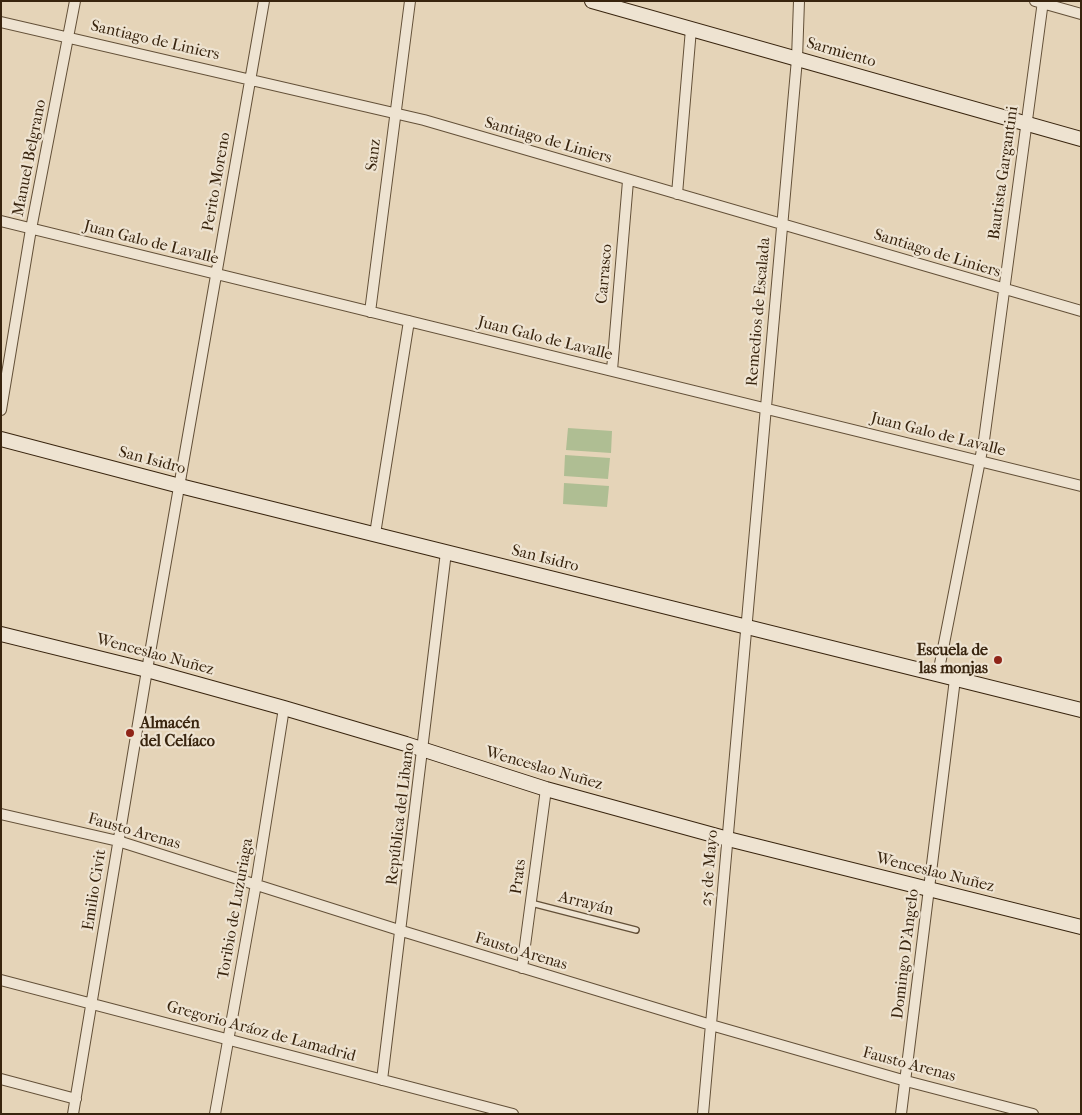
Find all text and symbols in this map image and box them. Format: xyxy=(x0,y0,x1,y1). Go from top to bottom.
street label: Santiago de Liniers xyxy=(89,17,221,65)
street label: Sarmiento xyxy=(804,34,878,72)
street label: Manuel Belgrano xyxy=(9,98,51,218)
street label: Bautista Gargantini xyxy=(985,105,1023,241)
street label: Santiago de Liniers xyxy=(482,114,614,168)
street label: Perito Moreno xyxy=(199,131,235,233)
street label: Sanz xyxy=(363,138,385,172)
street label: Juan Galo de Lavalle xyxy=(82,217,220,269)
street label: Santiago de Liniers xyxy=(871,226,1003,282)
street label: Remedios de Escalada xyxy=(743,237,775,387)
street label: Carrasco xyxy=(593,243,617,305)
street label: Juan Galo de Lavalle xyxy=(476,313,614,365)
street label: Juan Galo de Lavalle xyxy=(869,409,1007,461)
street label: San Isidro xyxy=(116,443,188,479)
street label: San Isidro xyxy=(509,541,581,577)
street label: Wenceslao Nuñez xyxy=(94,630,216,680)
place label: Escuela de las monjas xyxy=(917,641,988,679)
marker: Escuela de las monjas xyxy=(992,654,1004,666)
place label: Almacén del Celíaco xyxy=(140,714,215,752)
marker: Almacén del Celíaco xyxy=(124,727,136,739)
street label: República del Libano xyxy=(383,741,419,887)
street label: Wenceslao Nuñez xyxy=(483,743,605,795)
street label: Fausto Arenas xyxy=(85,810,183,854)
street label: 25 de Mayo xyxy=(697,829,723,907)
street label: Toribio de Luzuriaga xyxy=(214,837,258,981)
street label: Emilio Civit xyxy=(79,848,111,932)
street label: Wenceslao Nuñez xyxy=(874,849,996,897)
street label: Prats xyxy=(507,858,531,896)
street label: Arrayán xyxy=(556,888,616,920)
street label: Domingo D'Angelo xyxy=(888,888,924,1020)
street label: Fausto Arenas xyxy=(472,929,570,975)
street label: Gregorio Aráoz de Lamadrid xyxy=(164,997,358,1067)
street label: Fausto Arenas xyxy=(860,1043,958,1087)

